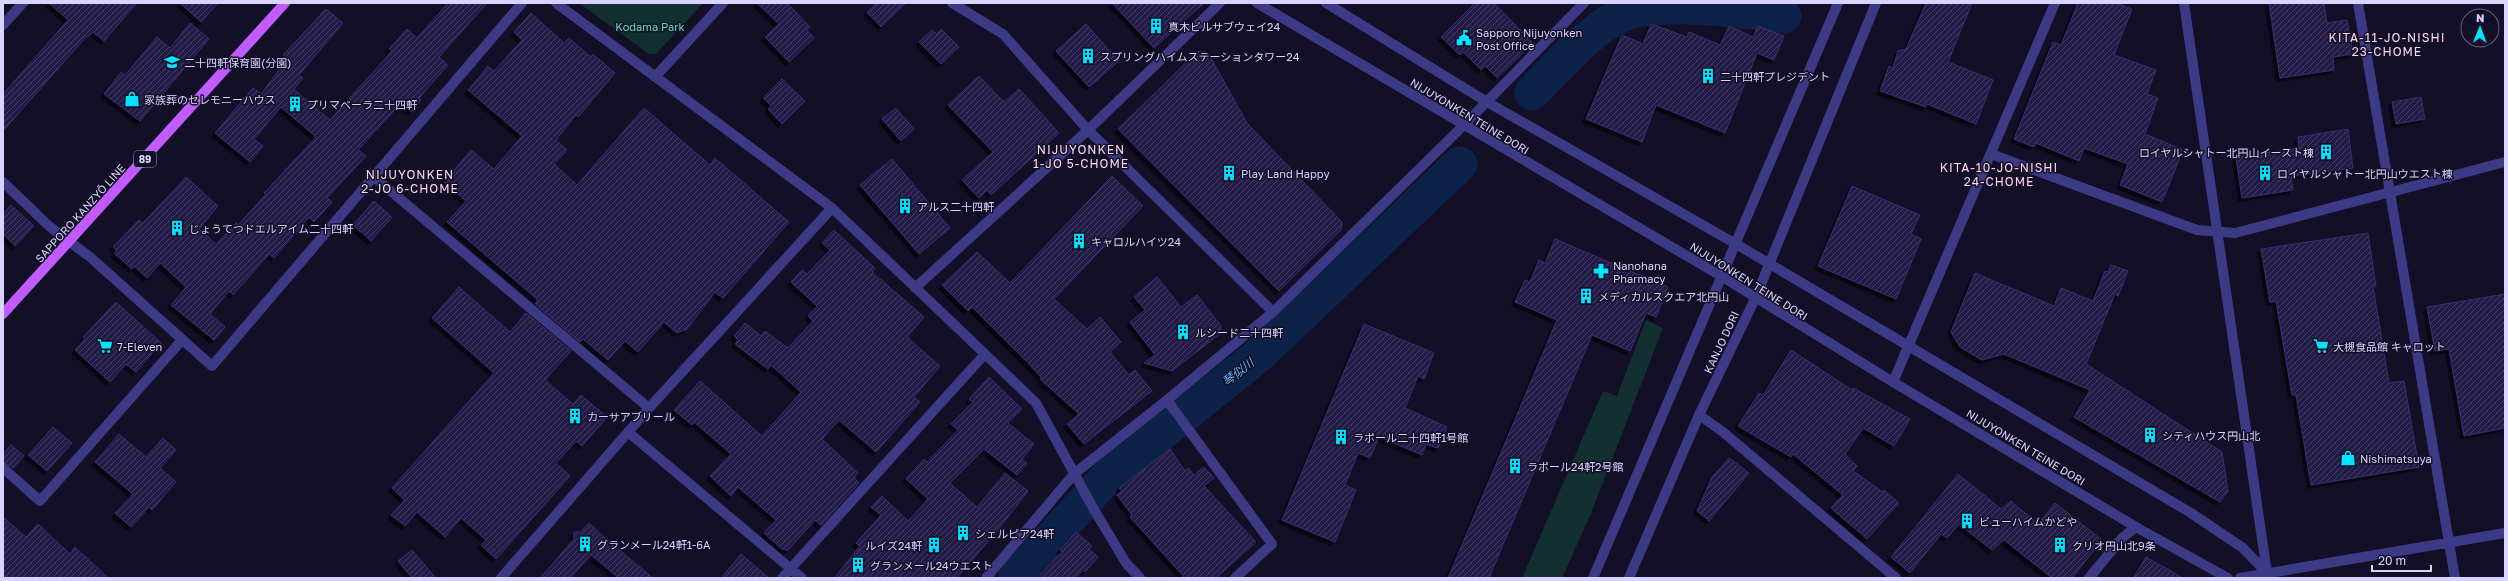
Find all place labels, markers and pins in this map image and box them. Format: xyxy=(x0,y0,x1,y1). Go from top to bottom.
building icon: 真木ビルサブウェイ24 xyxy=(1147,17,1165,35)
place label: 真木ビルサブウェイ24 xyxy=(1168,20,1280,33)
place label: Sapporo Nijuyonken Post Office xyxy=(1476,26,1582,52)
public building icon: Sapporo Nijuyonken Post Office xyxy=(1455,29,1473,47)
building icon: スプリングハイムステーションタワー24 xyxy=(1079,47,1097,65)
place label: スプリングハイムステーションタワー24 xyxy=(1100,50,1300,63)
school or university icon: 二十四軒保育園(分園) xyxy=(163,53,181,71)
place label: 二十四軒保育園(分園) xyxy=(184,56,291,69)
building icon: 二十四軒プレジデント xyxy=(1699,67,1717,85)
place label: 二十四軒プレジデント xyxy=(1720,70,1830,83)
shop icon: 家族葬のセレモニーハウス xyxy=(123,90,141,108)
place label: 家族葬のセレモニーハウス xyxy=(144,93,276,106)
building icon: プリマベーラ二十四軒 xyxy=(286,95,304,113)
place label: プリマベーラ二十四軒 xyxy=(307,98,418,111)
building icon: ロイヤルシャトー北円山イースト棟 xyxy=(2317,143,2335,161)
place label: ロイヤルシャトー北円山イースト棟 xyxy=(2139,146,2314,159)
building icon: Play Land Happy xyxy=(1220,164,1238,182)
building icon: ロイヤルシャトー北円山ウエスト棟 xyxy=(2256,164,2274,182)
place label: Play Land Happy xyxy=(1241,167,1330,180)
place label: ロイヤルシャトー北円山ウエスト棟 xyxy=(2277,167,2453,180)
building icon: アルス二十四軒 xyxy=(896,197,914,215)
place label: アルス二十四軒 xyxy=(917,200,995,213)
building icon: じょうてつドエルアイム二十四軒 xyxy=(168,219,186,237)
place label: じょうてつドエルアイム二十四軒 xyxy=(189,222,354,235)
building icon: キャロルハイツ24 xyxy=(1070,232,1088,250)
place label: キャロルハイツ24 xyxy=(1091,235,1181,248)
place label: Nanohana Pharmacy xyxy=(1613,259,1667,285)
pharmacy icon: Nanohana Pharmacy xyxy=(1592,262,1610,280)
building icon: メディカルスクエア北円山 xyxy=(1577,287,1595,305)
place label: メディカルスクエア北円山 xyxy=(1598,290,1729,303)
building icon: ルシード二十四軒 xyxy=(1174,323,1192,341)
place label: ルシード二十四軒 xyxy=(1195,326,1284,339)
supermarket icon: 7-Eleven xyxy=(96,337,114,355)
supermarket icon: 大槻食品館 キャロット xyxy=(2312,337,2330,355)
place label: 7-Eleven xyxy=(117,340,162,353)
place label: 大槻食品館 キャロット xyxy=(2333,340,2446,353)
building icon: カーサアブリール xyxy=(566,407,584,425)
place label: カーサアブリール xyxy=(587,410,675,423)
building icon: シティハウス円山北 xyxy=(2141,426,2159,444)
building icon: ラポール二十四軒1号館 xyxy=(1332,428,1350,446)
place label: シティハウス円山北 xyxy=(2162,429,2260,442)
place label: ラポール二十四軒1号館 xyxy=(1353,431,1468,444)
shop icon: Nishimatsuya xyxy=(2339,449,2357,467)
place label: Nishimatsuya xyxy=(2360,452,2432,465)
building icon: ラポール24軒2号館 xyxy=(1506,457,1524,475)
place label: ラポール24軒2号館 xyxy=(1527,460,1623,473)
building icon: ビューハイムかどや xyxy=(1958,512,1976,530)
place label: ビューハイムかどや xyxy=(1979,515,2077,528)
building icon: シェルピア24軒 xyxy=(954,524,972,542)
place label: シェルピア24軒 xyxy=(975,527,1055,540)
building icon: グランメール24軒1-6A xyxy=(576,535,594,553)
building icon: ルイズ24軒 xyxy=(925,536,943,554)
building icon: クリオ円山北9条 xyxy=(2051,536,2069,554)
place label: グランメール24軒1-6A xyxy=(597,538,711,551)
place label: ルイズ24軒 xyxy=(865,539,923,552)
place label: クリオ円山北9条 xyxy=(2072,539,2156,552)
building icon: グランメール24ウエスト xyxy=(849,556,867,574)
place label: グランメール24ウエスト xyxy=(870,559,993,572)

